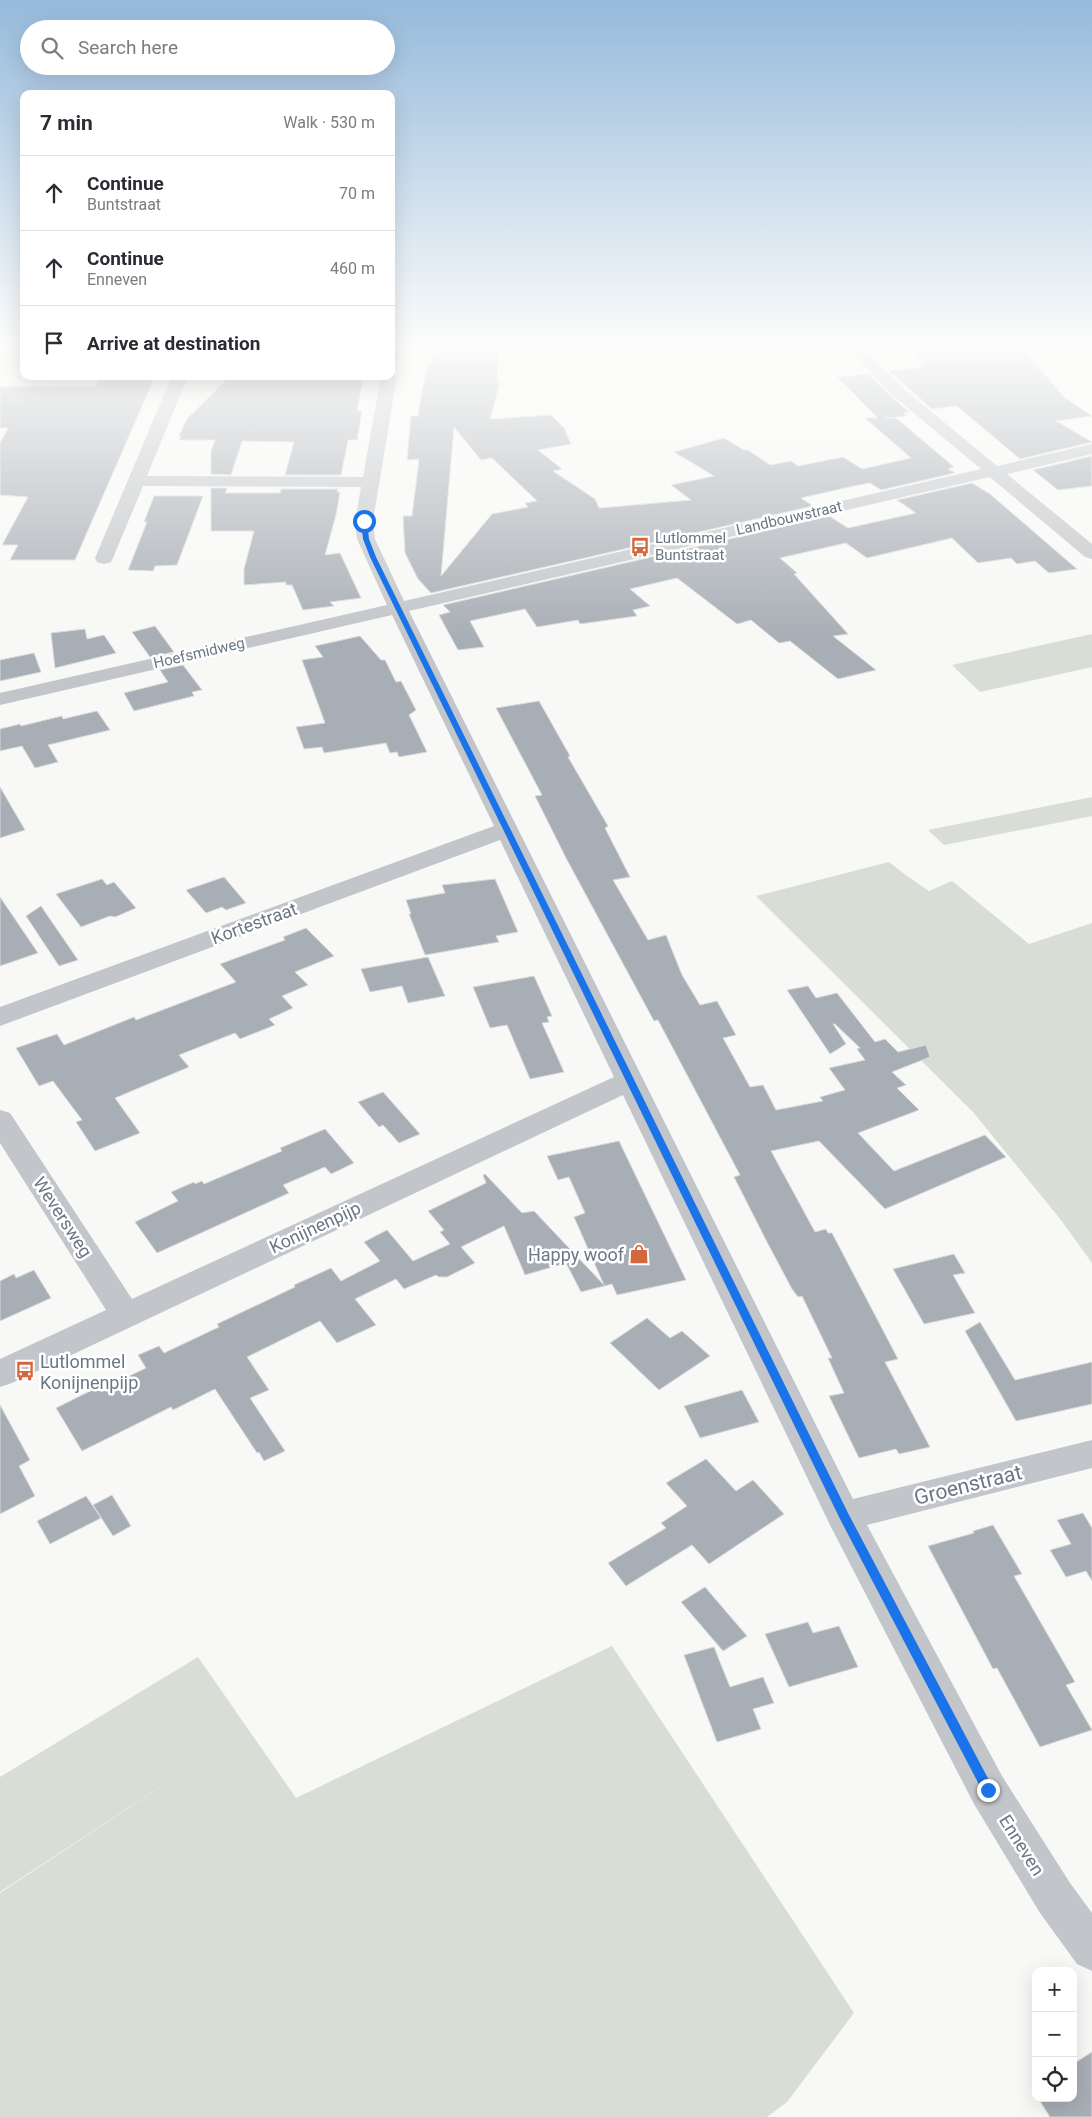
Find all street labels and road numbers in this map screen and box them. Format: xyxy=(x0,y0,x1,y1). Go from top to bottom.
street label: Landbouwstraat xyxy=(734,497,844,539)
street label: Hoefsmidweg xyxy=(152,634,246,672)
street label: Kortestraat xyxy=(208,898,300,948)
street label: Weversweg xyxy=(29,1173,97,1261)
street label: Konijnenpijp xyxy=(266,1197,364,1257)
street label: Groenstraat xyxy=(912,1460,1024,1510)
street label: Enneven xyxy=(995,1811,1049,1879)

